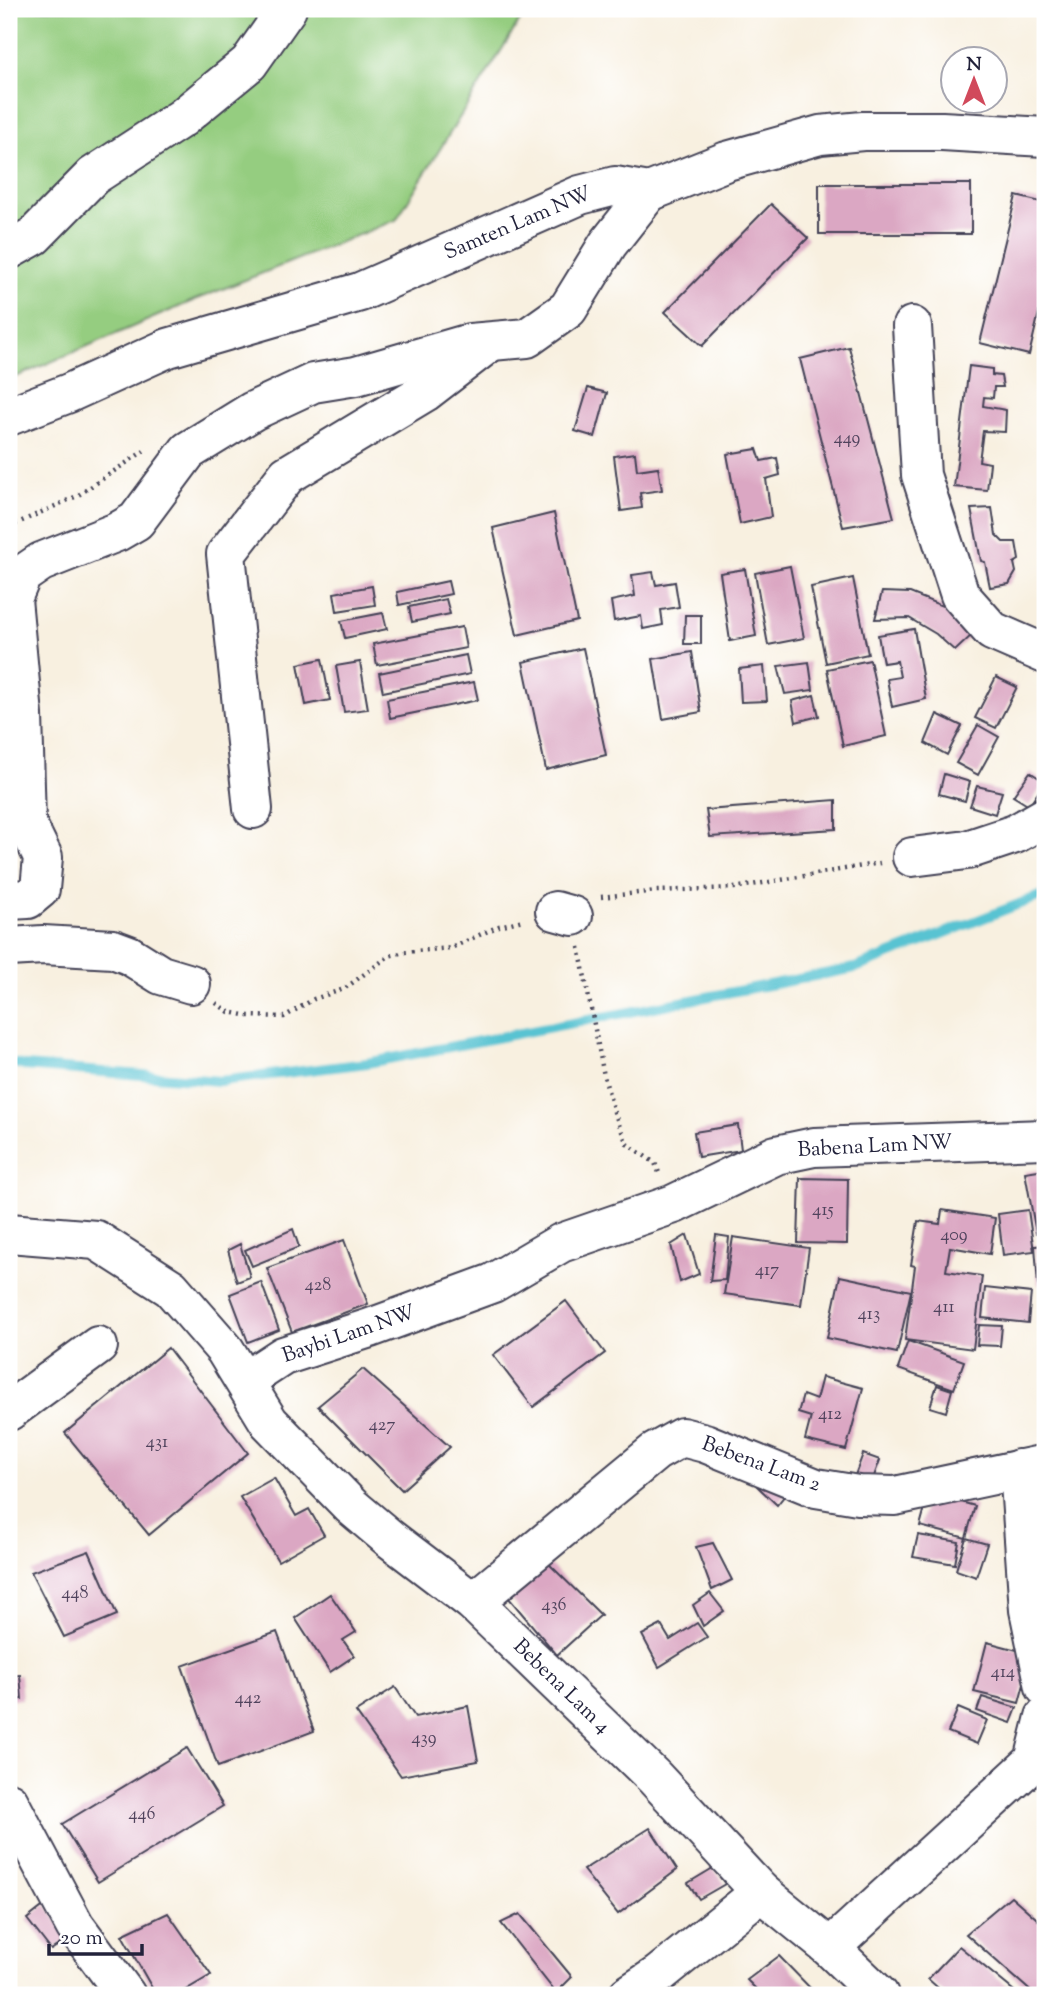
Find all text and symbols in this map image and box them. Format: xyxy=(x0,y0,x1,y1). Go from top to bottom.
north arrow xyxy=(939,46,1009,116)
text: N xyxy=(966,52,982,79)
street label: Samten Lam NW xyxy=(440,179,596,269)
house number: 449 xyxy=(834,426,861,452)
street label: Babena Lam NW xyxy=(797,1128,953,1166)
house number: 415 xyxy=(812,1198,834,1224)
house number: 409 xyxy=(940,1223,968,1249)
house number: 417 xyxy=(755,1258,779,1284)
house number: 428 xyxy=(305,1273,331,1299)
house number: 411 xyxy=(933,1295,955,1321)
street label: Baybi Lam NW xyxy=(278,1298,420,1372)
house number: 413 xyxy=(858,1302,880,1328)
house number: 412 xyxy=(818,1402,842,1428)
house number: 427 xyxy=(369,1413,395,1439)
house number: 431 xyxy=(146,1430,168,1456)
street label: Bebena Lam 2 xyxy=(697,1430,825,1500)
house number: 448 xyxy=(61,1581,89,1607)
house number: 436 xyxy=(541,1593,567,1619)
street label: Bebena Lam 4 xyxy=(505,1633,617,1741)
house number: 414 xyxy=(991,1660,1015,1686)
house number: 442 xyxy=(235,1686,262,1712)
house number: 439 xyxy=(412,1726,437,1752)
house number: 446 xyxy=(129,1802,156,1828)
scale bar xyxy=(49,1913,142,1957)
text: 20 m xyxy=(60,1924,103,1954)

